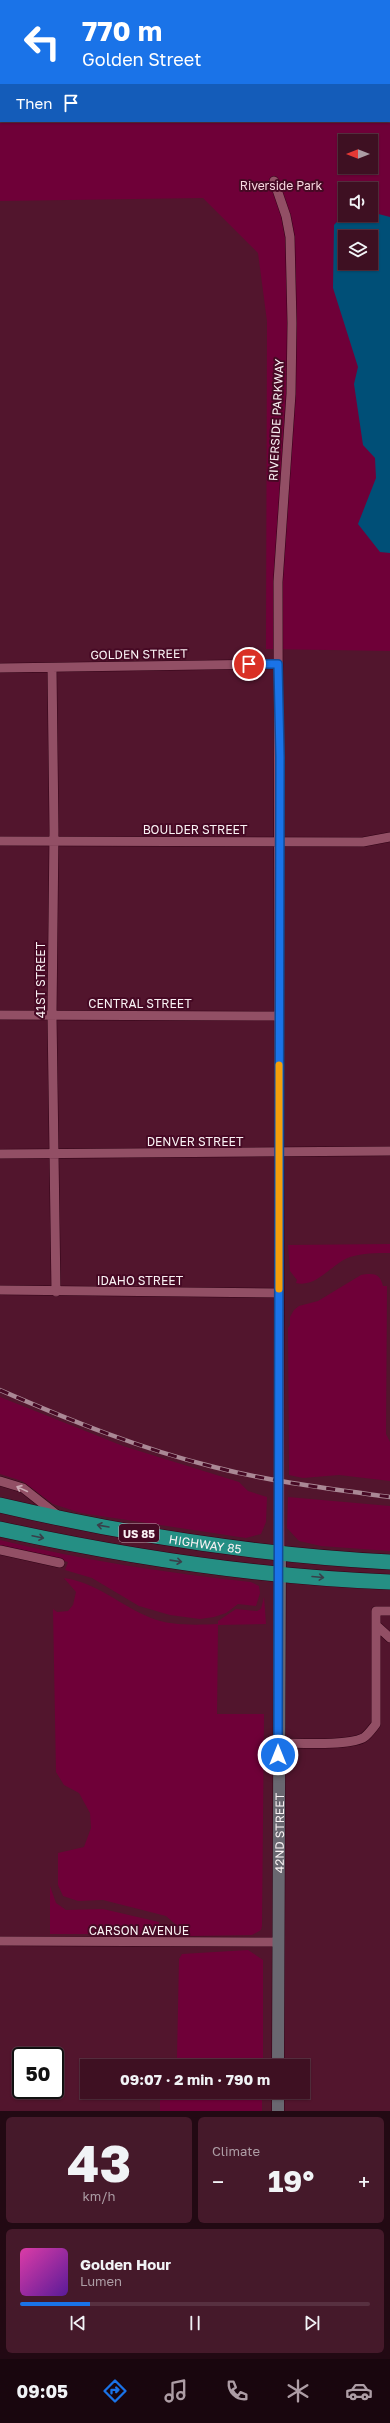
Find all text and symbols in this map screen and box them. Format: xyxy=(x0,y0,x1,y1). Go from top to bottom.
text: 770 m xyxy=(82,14,162,47)
icon: left xyxy=(16,16,68,68)
text: Golden Street xyxy=(82,48,201,70)
icon: arrive xyxy=(60,92,82,114)
text: Then xyxy=(16,94,52,112)
north arrow xyxy=(338,134,378,174)
map controls xyxy=(338,134,378,270)
park label: Riverside Park xyxy=(240,178,322,193)
button: sound xyxy=(338,182,378,222)
button: layers xyxy=(338,230,378,270)
street label: RIVERSIDE PARKWAY xyxy=(265,358,287,482)
street label: GOLDEN STREET xyxy=(90,646,188,662)
pin xyxy=(232,647,266,681)
icon: arrive xyxy=(238,653,260,675)
street label: BOULDER STREET xyxy=(143,822,248,837)
street label: 41ST STREET xyxy=(33,941,48,1018)
street label: CENTRAL STREET xyxy=(88,996,192,1011)
street label: DENVER STREET xyxy=(147,1134,244,1149)
street label: IDAHO STREET xyxy=(97,1273,184,1288)
one-way arrow xyxy=(17,1485,29,1492)
one-way arrow xyxy=(97,1522,110,1530)
road number: US 85 xyxy=(119,1524,159,1542)
street label: HIGHWAY 85 xyxy=(168,1531,243,1556)
one-way arrow xyxy=(31,1533,44,1541)
one-way arrow xyxy=(169,1557,182,1565)
one-way arrow xyxy=(311,1573,324,1581)
position arrow xyxy=(257,1734,299,1776)
street label: 42ND STREET xyxy=(271,1792,287,1873)
street label: CARSON AVENUE xyxy=(89,1923,189,1938)
speed limit sign: 50 xyxy=(12,2047,64,2099)
text: 09:07 · 2 min · 790 m xyxy=(120,2070,270,2088)
text: 43 xyxy=(67,2131,131,2193)
text: Climate xyxy=(212,2143,260,2159)
text: 19° xyxy=(268,2163,314,2199)
text: − xyxy=(212,2168,224,2195)
text: + xyxy=(358,2168,370,2195)
text: km/h xyxy=(82,2188,116,2204)
text: Golden Hour xyxy=(80,2255,171,2273)
text: Lumen xyxy=(80,2273,122,2289)
icon: previous xyxy=(67,2312,89,2334)
icon: pause xyxy=(184,2312,206,2334)
icon: next xyxy=(301,2312,323,2334)
icon: directions xyxy=(101,2377,129,2405)
icon: music xyxy=(162,2377,190,2405)
icon: phone xyxy=(223,2377,251,2405)
icon: climate xyxy=(284,2377,312,2405)
icon: car xyxy=(345,2377,373,2405)
text: 09:05 xyxy=(17,2380,68,2402)

